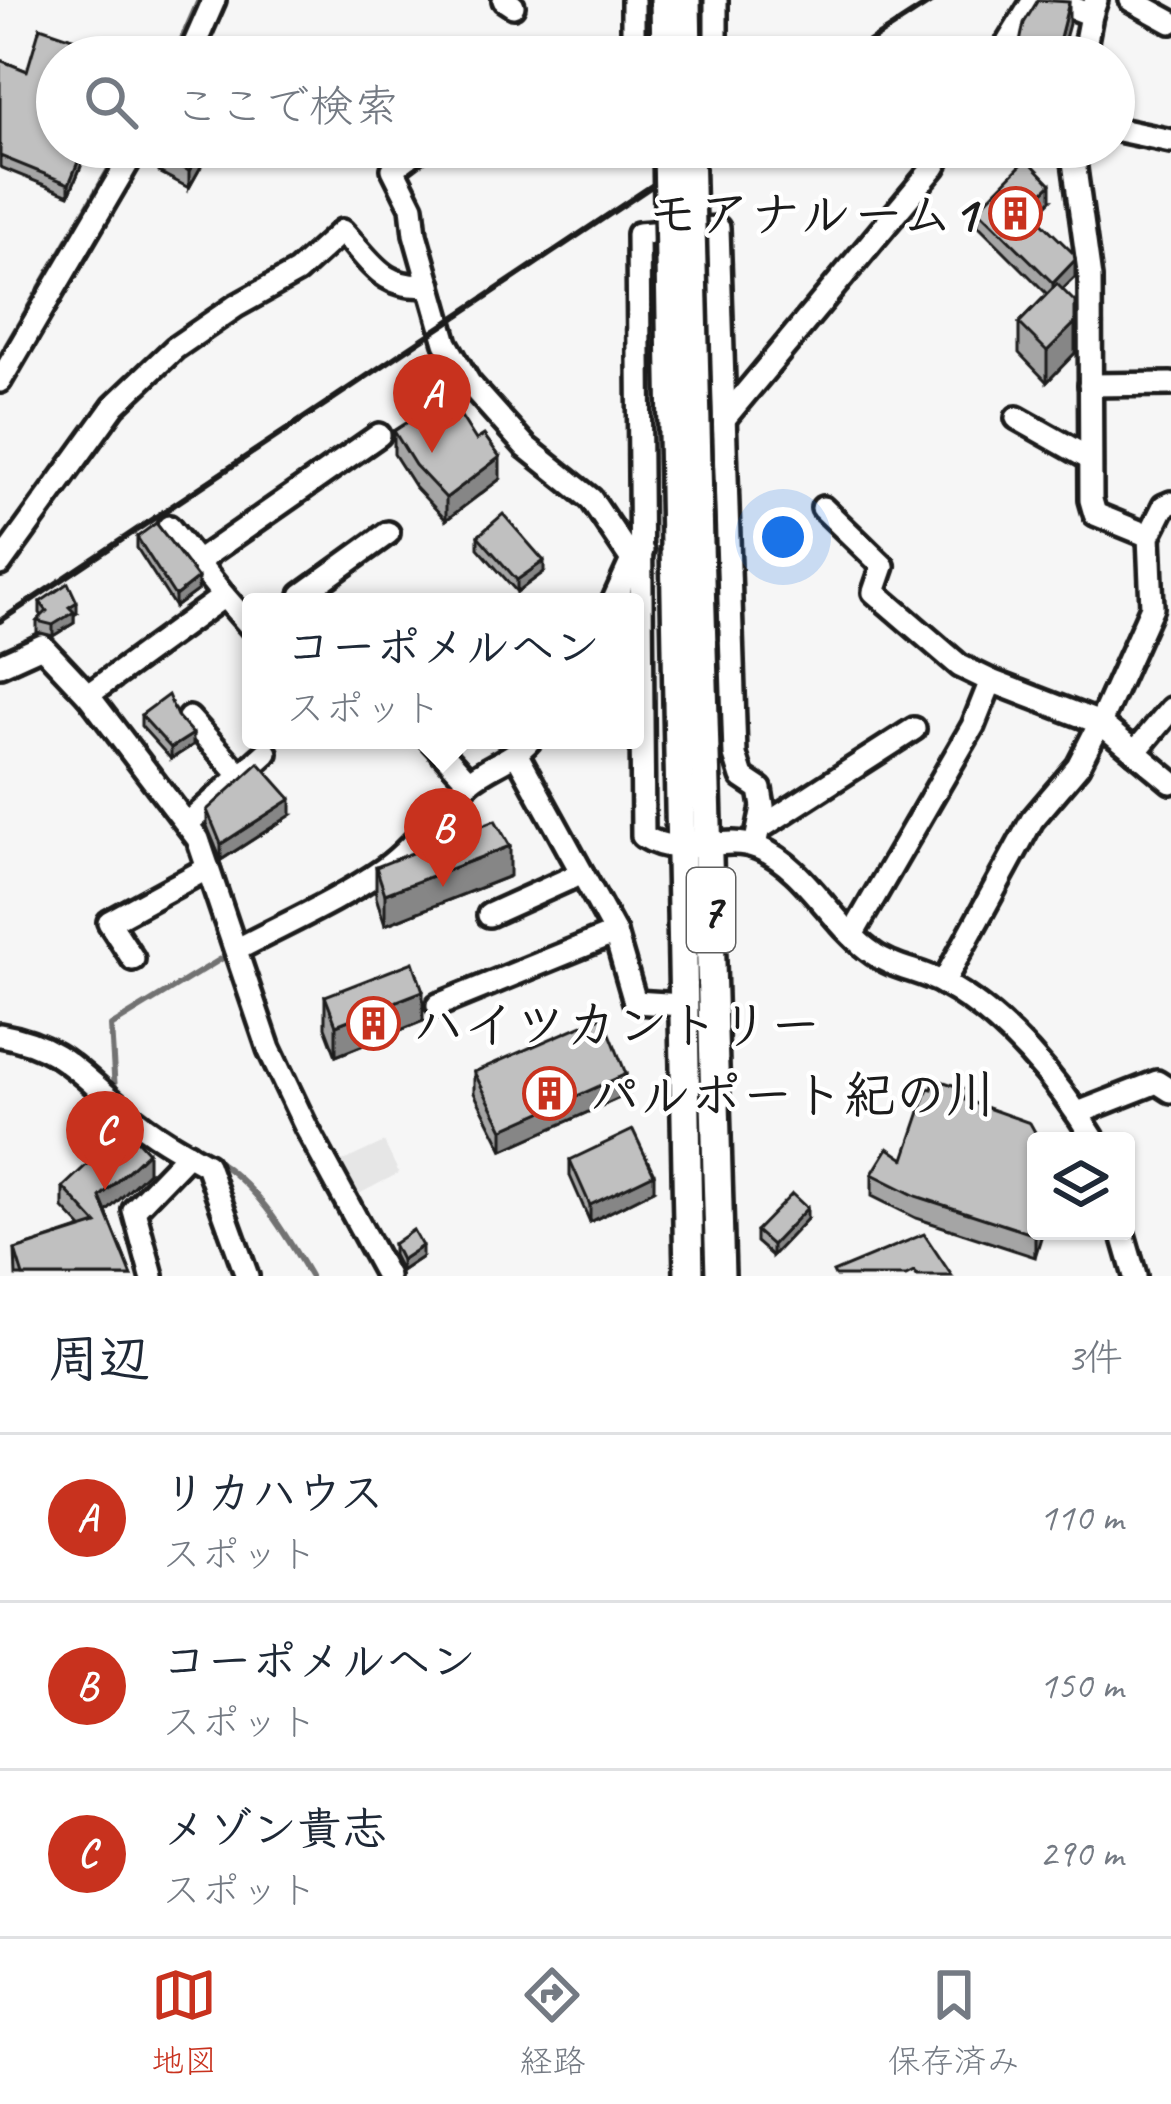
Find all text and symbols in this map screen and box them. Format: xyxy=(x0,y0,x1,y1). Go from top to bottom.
search box xyxy=(36,36,1135,168)
icon: search xyxy=(78,69,144,135)
text: ここで検索 xyxy=(174,78,399,135)
place label: モアナルーム1 xyxy=(648,182,981,246)
building icon: モアナルーム1 xyxy=(987,185,1043,241)
pin: A xyxy=(393,354,471,453)
your location xyxy=(753,507,813,567)
popup xyxy=(242,593,644,749)
text: コーポメルヘン xyxy=(286,619,600,676)
text: スポット xyxy=(286,684,442,733)
pin: B xyxy=(404,788,482,887)
road number: 7 xyxy=(687,868,735,952)
place label: ハイツカントリー xyxy=(413,993,821,1057)
building icon: ハイツカントリー xyxy=(346,996,402,1052)
place label: パルポート紀の川 xyxy=(589,1063,997,1127)
building icon: パルポート紀の川 xyxy=(522,1066,578,1122)
pin: C xyxy=(66,1091,144,1190)
map controls xyxy=(1027,1132,1135,1240)
button: layers xyxy=(1027,1132,1135,1240)
text: 周辺 xyxy=(48,1327,150,1391)
text: 3件 xyxy=(1066,1334,1123,1383)
text: リカハウス xyxy=(162,1465,384,1522)
text: A xyxy=(77,1493,97,1542)
text: 110 m xyxy=(1039,1493,1123,1542)
text: スポット xyxy=(162,1530,318,1579)
text: コーポメルヘン xyxy=(162,1633,476,1690)
text: B xyxy=(77,1661,97,1710)
text: 150 m xyxy=(1039,1661,1123,1710)
text: スポット xyxy=(162,1698,318,1747)
text: メゾン貴志 xyxy=(162,1801,387,1858)
text: C xyxy=(78,1829,96,1878)
text: 290 m xyxy=(1039,1829,1123,1878)
text: スポット xyxy=(162,1866,318,1915)
tab: 地図 xyxy=(151,1962,217,2082)
tab: 経路 xyxy=(519,1962,585,2082)
tab: 保存済み xyxy=(888,1962,1020,2082)

